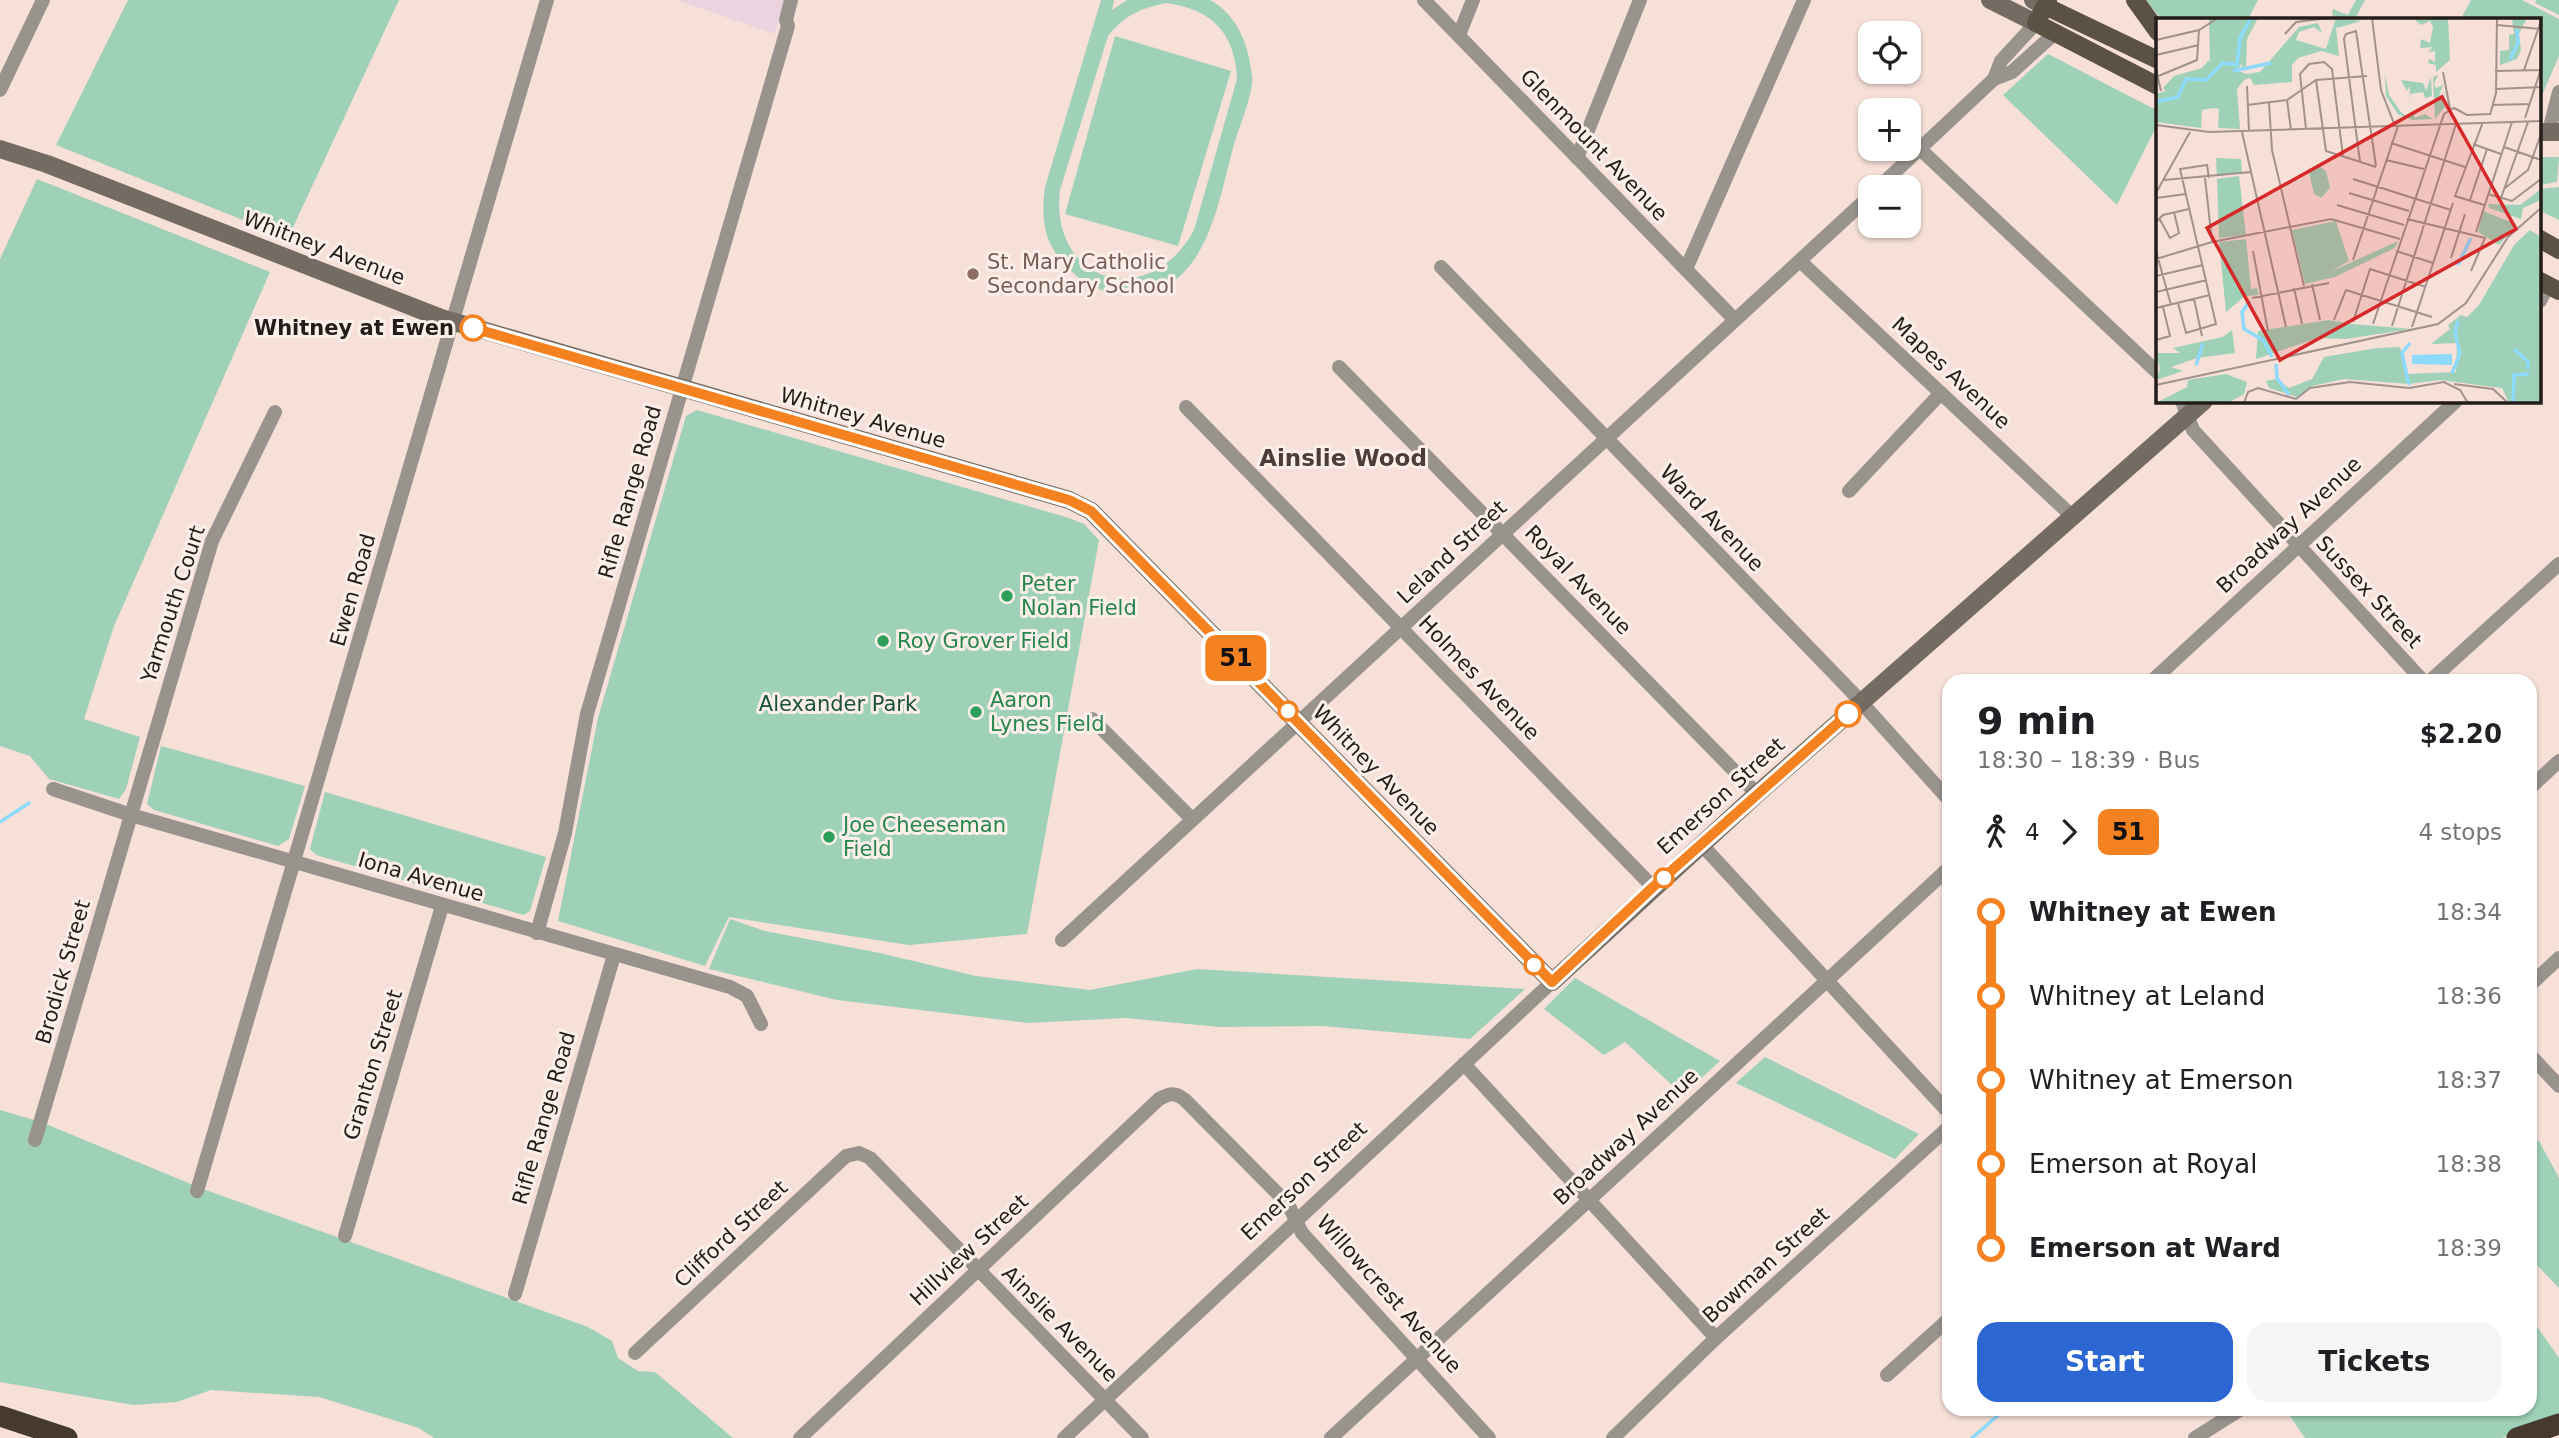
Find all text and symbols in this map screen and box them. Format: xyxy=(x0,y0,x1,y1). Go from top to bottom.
inset map xyxy=(2156,18,2542,402)
map controls xyxy=(1858,21,1921,238)
button: locate xyxy=(1858,21,1921,84)
street label: Glenmount Avenue xyxy=(1515,64,1673,226)
button: + xyxy=(1858,98,1921,161)
button: − xyxy=(1858,175,1921,238)
street label: Whitney Avenue xyxy=(240,206,408,290)
place label: St. Mary Catholic Secondary School xyxy=(987,250,1175,298)
marker: St. Mary Catholic Secondary School xyxy=(965,266,981,282)
street label: Mapes Avenue xyxy=(1887,312,2015,434)
marker: Whitney at Ewen xyxy=(460,315,486,341)
place label: Whitney at Ewen xyxy=(254,316,454,340)
street label: Whitney Avenue xyxy=(777,383,949,453)
street label: Rifle Range Road xyxy=(594,403,666,581)
district label: Ainslie Wood xyxy=(1259,445,1427,471)
street label: Broadway Avenue xyxy=(2212,452,2366,598)
street label: Ward Avenue xyxy=(1655,460,1769,576)
street label: Leland Street xyxy=(1393,495,1511,609)
street label: Royal Avenue xyxy=(1520,520,1636,640)
street label: Yarmouth Court xyxy=(136,522,210,686)
street label: Ewen Road xyxy=(325,531,381,649)
street label: Sussex Street xyxy=(2311,531,2427,653)
place label: Peter Nolan Field xyxy=(1021,572,1137,620)
marker: Peter Nolan Field xyxy=(999,588,1015,604)
street label: Holmes Avenue xyxy=(1414,611,1544,745)
place label: Roy Grover Field xyxy=(897,629,1069,653)
marker: Roy Grover Field xyxy=(875,633,891,649)
line badge: 51 xyxy=(1204,635,1268,681)
text: 51 xyxy=(1219,644,1253,672)
place label: Aaron Lynes Field xyxy=(990,688,1105,736)
park label: Alexander Park xyxy=(759,692,918,716)
text: 9 min xyxy=(1977,699,2096,743)
street label: Whitney Avenue xyxy=(1308,700,1444,840)
unlabelled marker xyxy=(1278,701,1298,721)
unlabelled marker xyxy=(1835,701,1861,727)
marker: Aaron Lynes Field xyxy=(968,704,984,720)
text: $2.20 xyxy=(2420,719,2502,749)
street label: Emerson Street xyxy=(1652,733,1790,859)
text: 18:30 – 18:39 · Bus xyxy=(1977,747,2200,773)
place label: Joe Cheeseman Field xyxy=(841,813,1006,861)
icon: walk xyxy=(1977,813,2015,851)
icon: forward xyxy=(2050,813,2088,851)
text: 51 xyxy=(2112,818,2145,846)
text: 4 xyxy=(2025,819,2040,845)
text: 4 stops xyxy=(2418,819,2502,845)
marker: Joe Cheeseman Field xyxy=(821,829,837,845)
street label: Iona Avenue xyxy=(355,848,487,906)
unlabelled marker xyxy=(1654,868,1674,888)
street label: Brodick Street xyxy=(31,897,95,1047)
text: Whitney at Ewen xyxy=(2029,897,2277,927)
text: 18:34 xyxy=(2436,899,2502,925)
unlabelled marker xyxy=(1524,955,1544,975)
text: Whitney at Leland xyxy=(2029,981,2265,1011)
text: 18:36 xyxy=(2436,983,2502,1009)
street label: Granton Street xyxy=(339,987,407,1143)
street label: Rifle Range Road xyxy=(508,1029,580,1207)
street label: Broadway Avenue xyxy=(1549,1064,1703,1210)
text: Whitney at Emerson xyxy=(2029,1065,2294,1095)
text: 18:37 xyxy=(2436,1067,2502,1093)
street label: Emerson Street xyxy=(1236,1117,1372,1245)
text: Emerson at Royal xyxy=(2029,1149,2257,1179)
text: 18:38 xyxy=(2436,1151,2502,1177)
street label: Clifford Street xyxy=(670,1176,792,1292)
street label: Hillview Street xyxy=(905,1189,1033,1311)
street label: Bowman Street xyxy=(1698,1202,1834,1328)
street label: Willowcrest Avenue xyxy=(1312,1210,1466,1378)
text: Emerson at Ward xyxy=(2029,1233,2281,1263)
text: 18:39 xyxy=(2436,1235,2502,1261)
street label: Ainslie Avenue xyxy=(997,1261,1123,1387)
button: Start xyxy=(1977,1322,2233,1402)
button: Tickets xyxy=(2247,1322,2502,1402)

